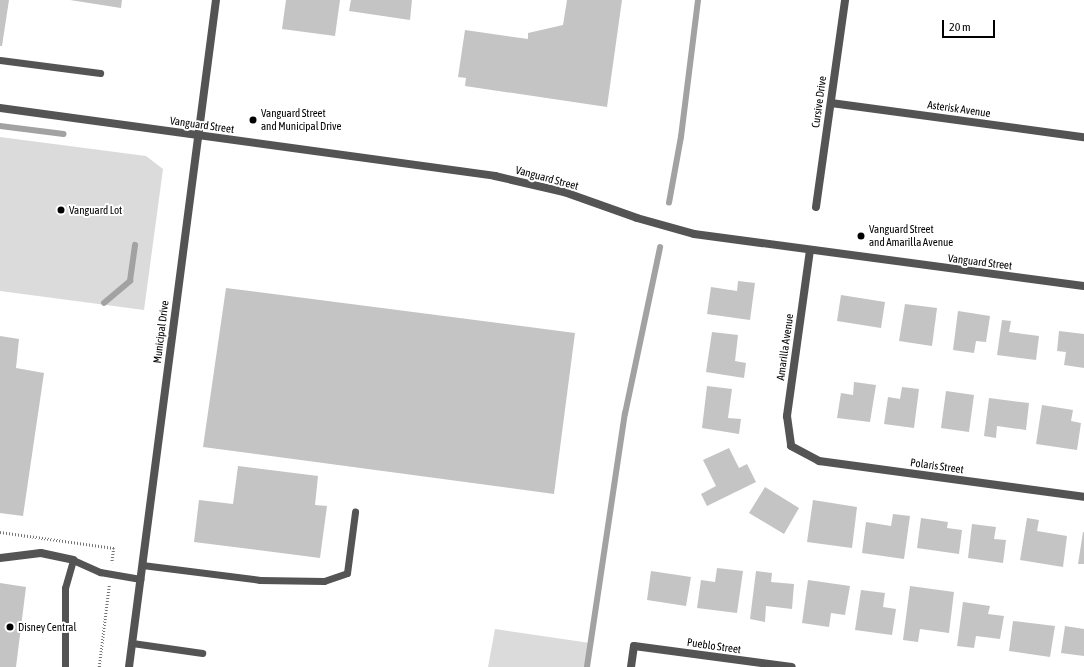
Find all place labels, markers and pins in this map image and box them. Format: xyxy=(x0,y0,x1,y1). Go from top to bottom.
place label: Vanguard Street and Municipal Drive xyxy=(261,107,341,133)
marker: Vanguard Street and Municipal Drive xyxy=(248,115,258,125)
place label: Vanguard Lot xyxy=(69,203,122,217)
marker: Vanguard Lot xyxy=(56,205,66,215)
place label: Vanguard Street and Amarilla Avenue xyxy=(869,223,953,249)
marker: Vanguard Street and Amarilla Avenue xyxy=(856,231,866,241)
place label: Disney Central xyxy=(18,620,76,634)
marker: Disney Central xyxy=(5,622,15,632)

